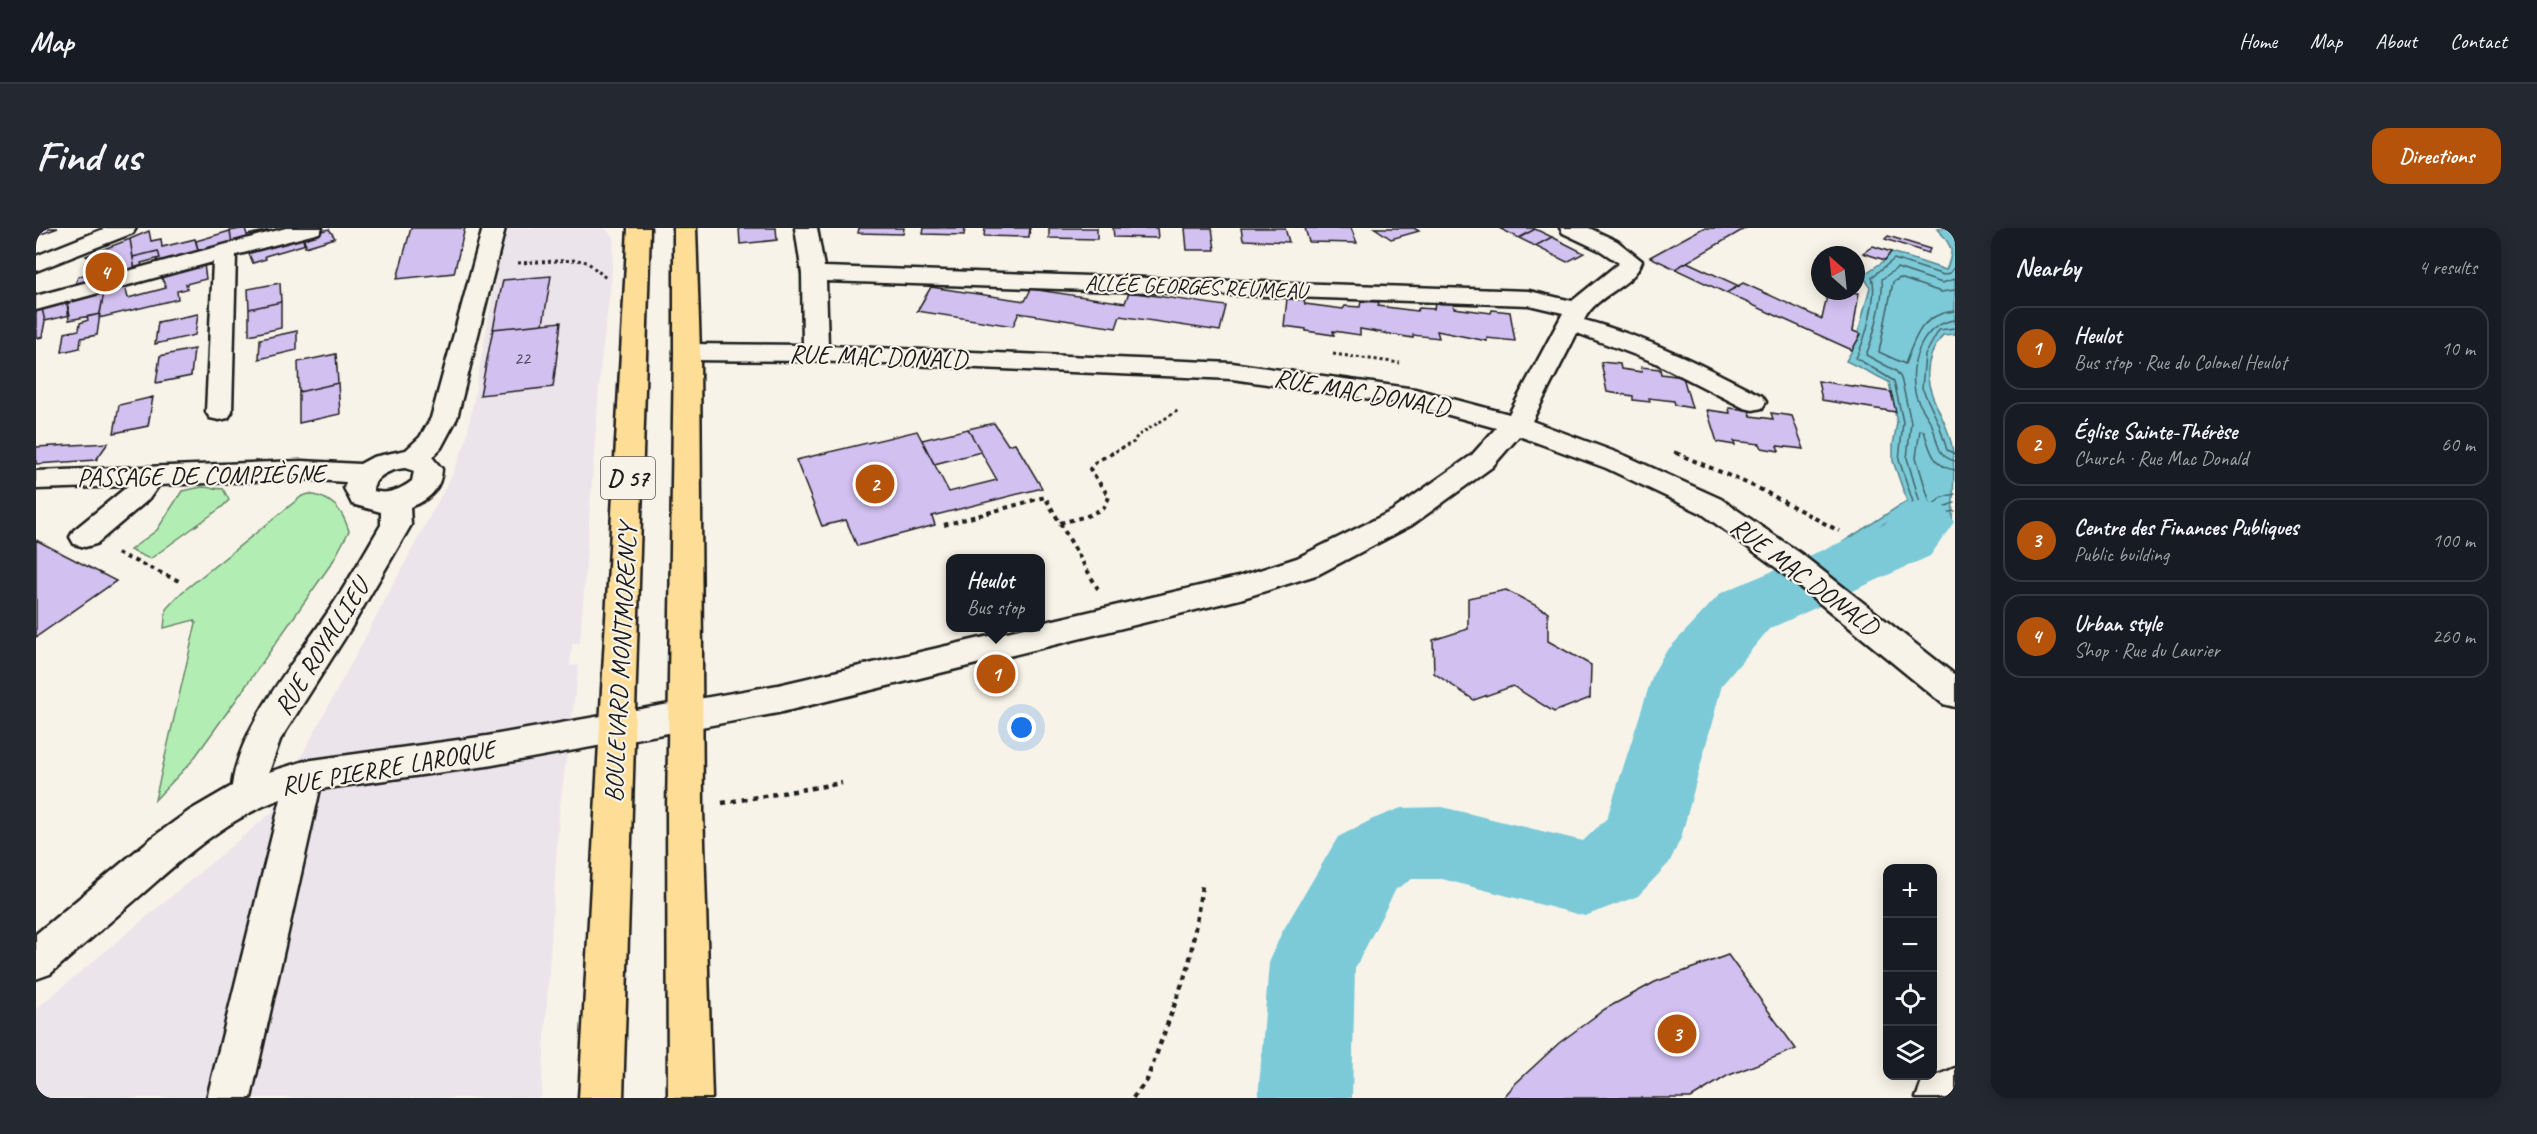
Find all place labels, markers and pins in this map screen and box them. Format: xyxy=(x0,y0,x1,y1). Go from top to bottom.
pin: 4 xyxy=(86,250,124,294)
pin: 2 xyxy=(856,462,894,506)
pin: 1 xyxy=(976,652,1016,696)
pin: 3 xyxy=(1658,1012,1696,1056)

